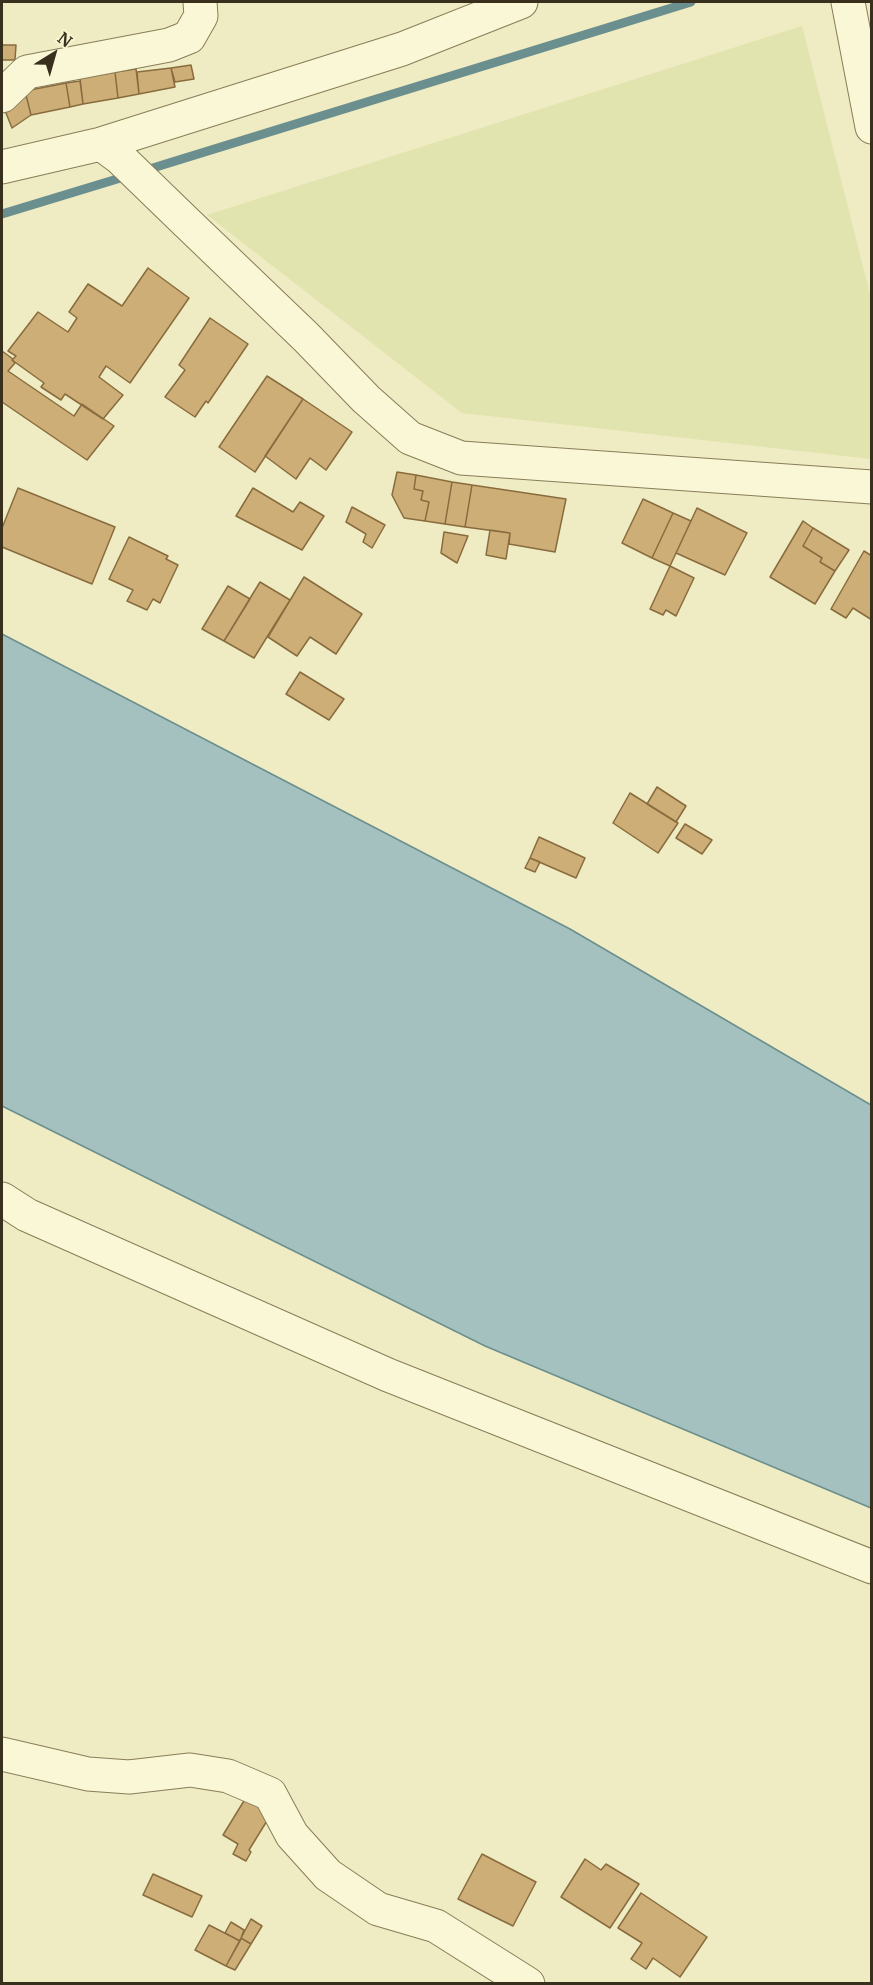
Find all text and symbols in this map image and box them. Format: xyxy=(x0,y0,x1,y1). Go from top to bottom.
north arrow xyxy=(24,24,84,84)
text: N xyxy=(54,28,76,51)

